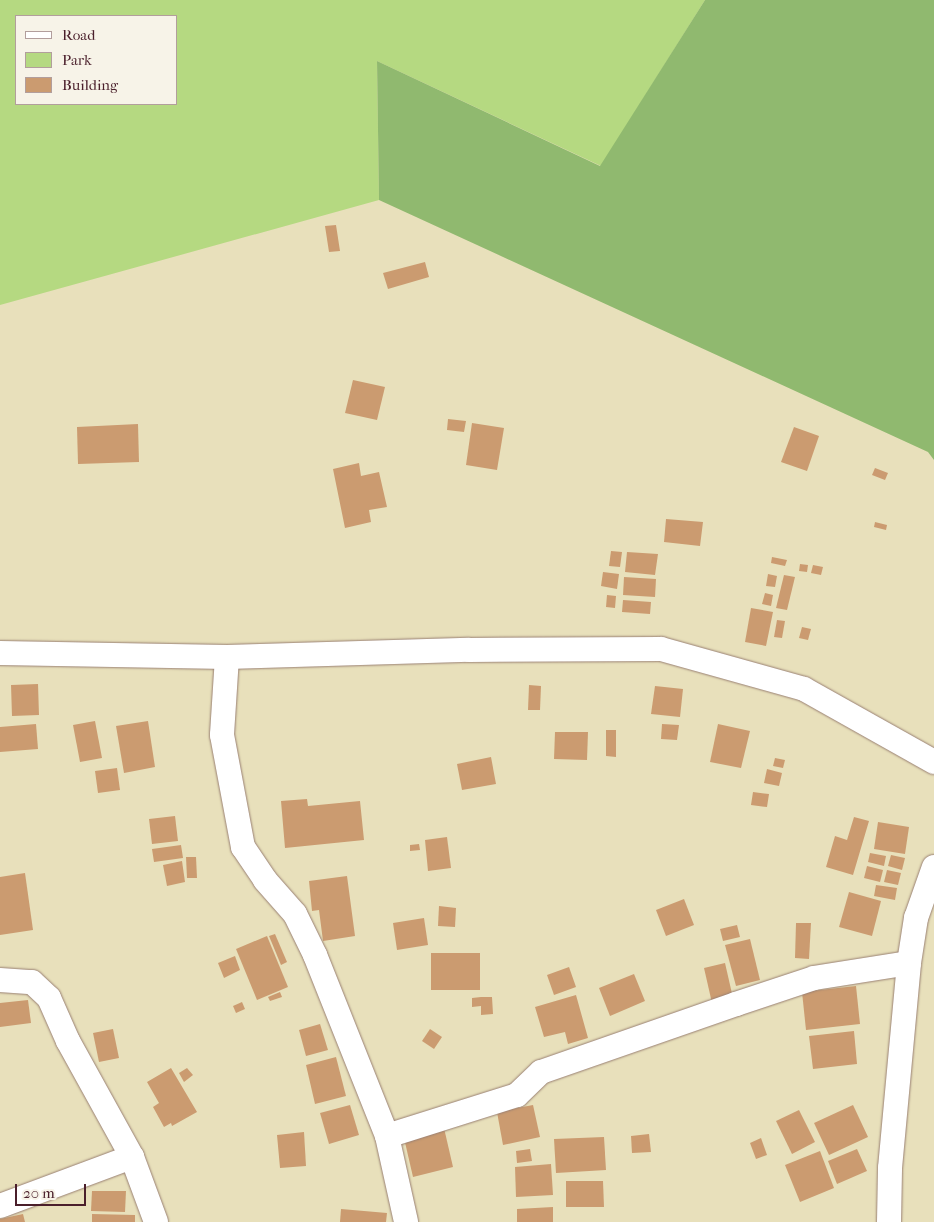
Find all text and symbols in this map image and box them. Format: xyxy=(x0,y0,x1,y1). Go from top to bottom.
legend xyxy=(15,15,178,105)
text: Road xyxy=(62,26,95,44)
text: Park xyxy=(62,51,92,69)
text: Building xyxy=(62,76,118,94)
scale bar xyxy=(18,1174,89,1206)
text: 20 m xyxy=(23,1184,55,1202)

